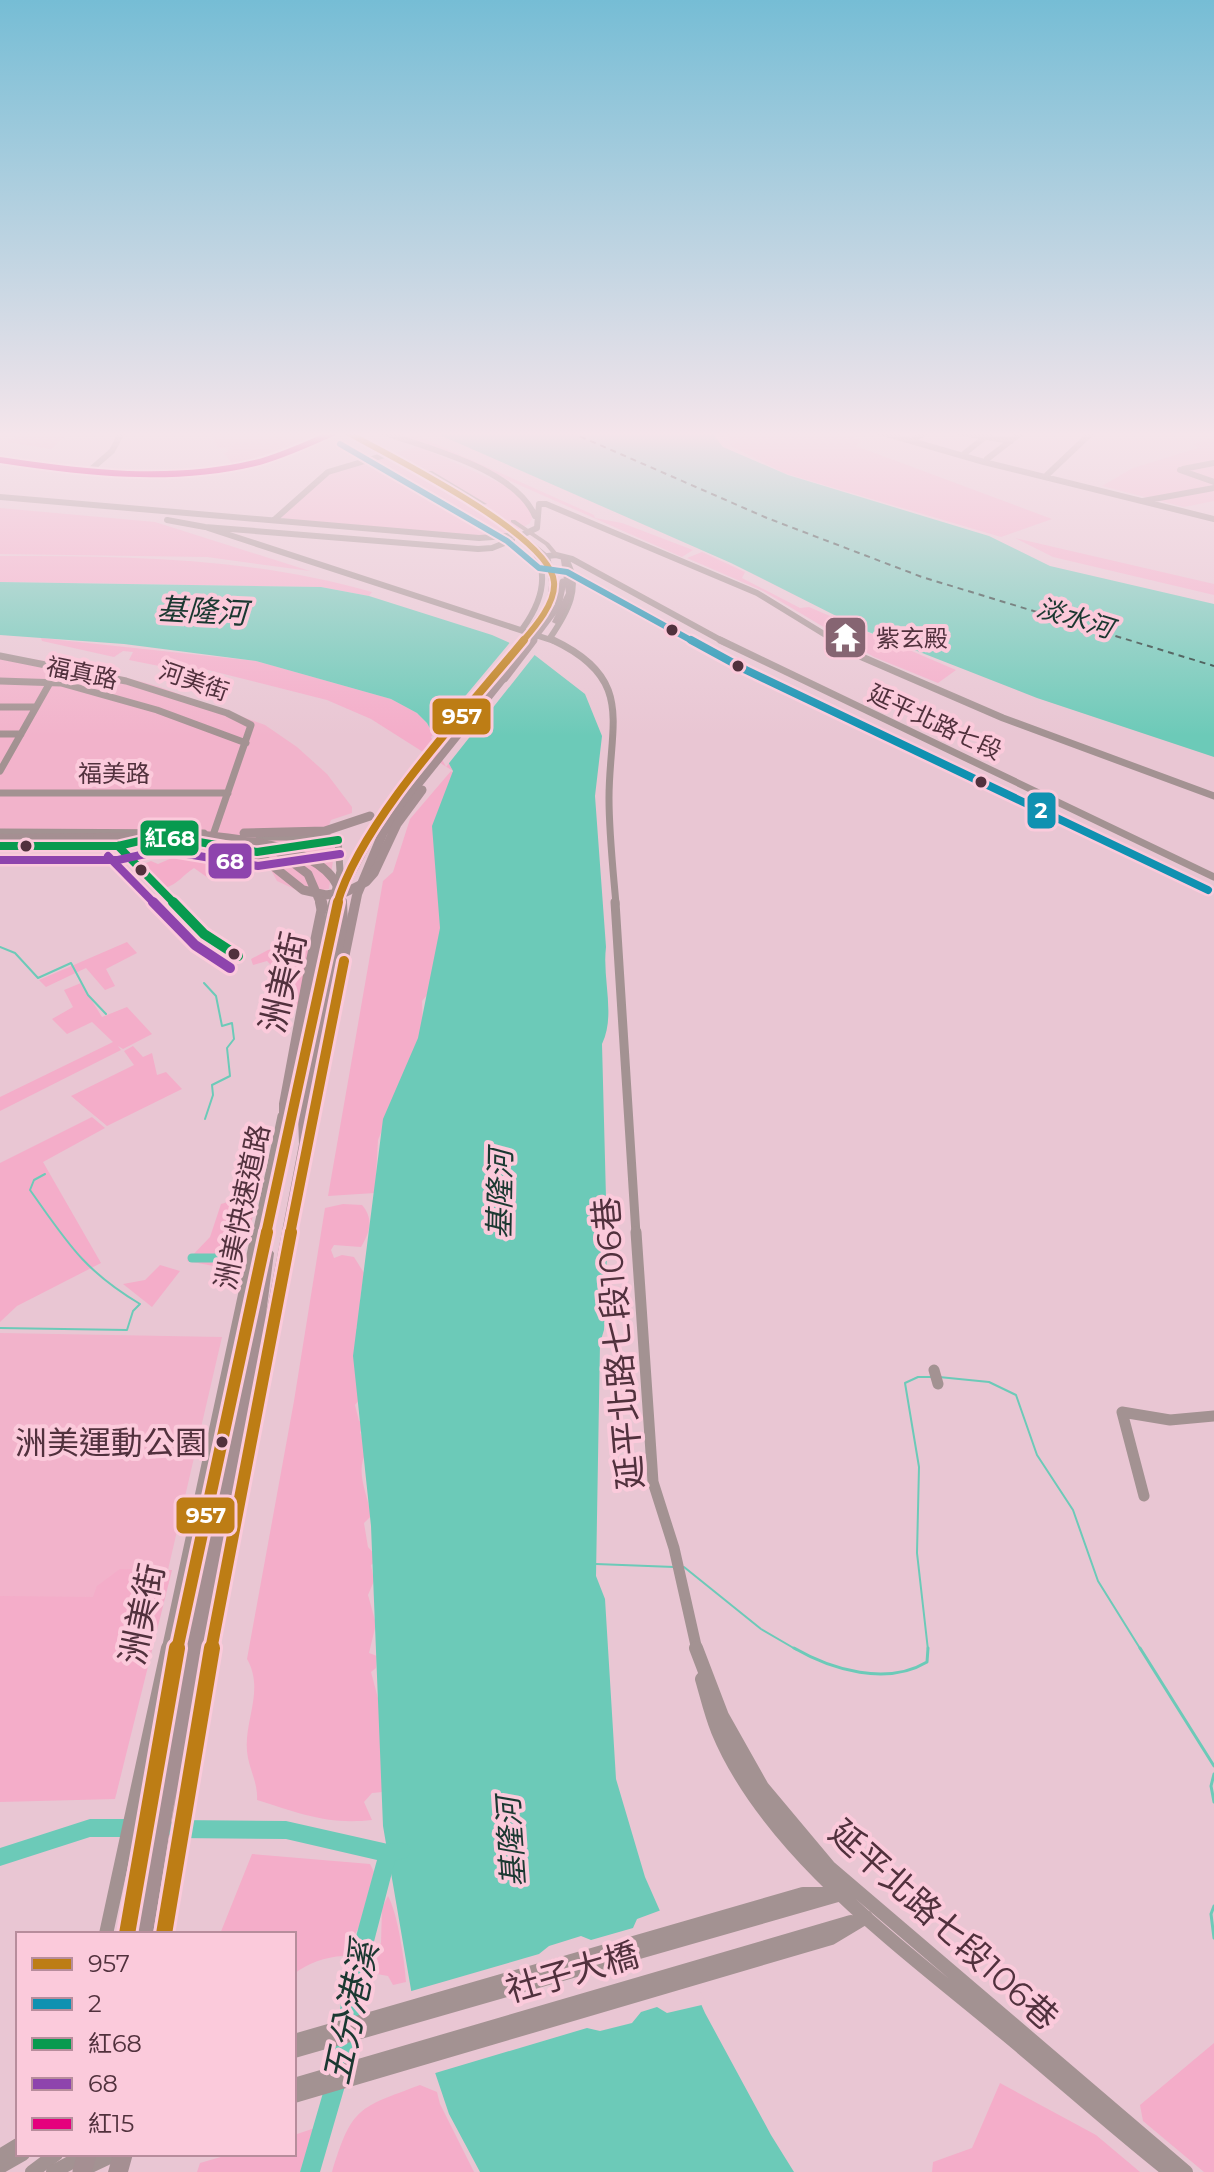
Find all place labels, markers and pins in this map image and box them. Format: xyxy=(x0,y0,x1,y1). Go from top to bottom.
temple icon: 紫玄殿 xyxy=(821,614,869,662)
unlabelled marker xyxy=(664,622,680,638)
place label: 紫玄殿 xyxy=(876,624,948,653)
unlabelled marker xyxy=(730,658,746,674)
unlabelled marker xyxy=(973,774,989,790)
unlabelled marker xyxy=(18,838,34,854)
unlabelled marker xyxy=(133,862,149,878)
unlabelled marker xyxy=(226,946,242,962)
place label: 洲美運動公園 xyxy=(15,1423,207,1462)
marker: 洲美運動公園 xyxy=(214,1434,230,1450)

